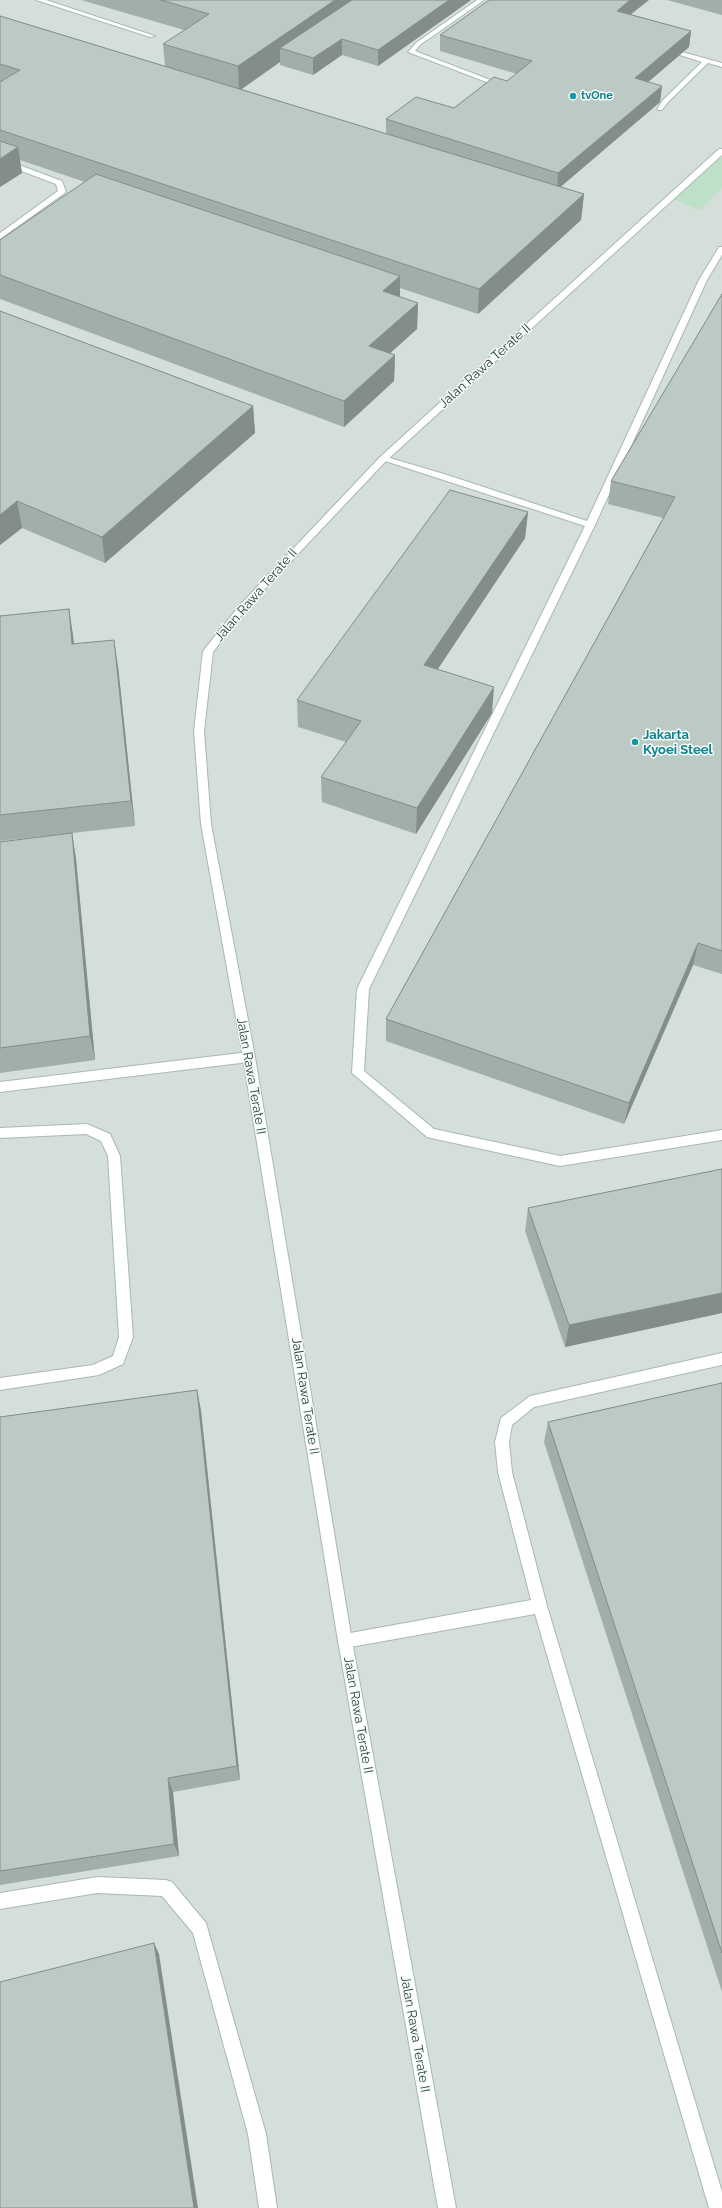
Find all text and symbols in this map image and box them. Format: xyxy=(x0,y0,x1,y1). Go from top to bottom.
place label: tvOne xyxy=(581,89,613,103)
marker: tvOne xyxy=(568,91,578,101)
street label: Jalan Rawa Terate II xyxy=(436,321,534,411)
street label: Jalan Rawa Terate II xyxy=(211,545,301,645)
place label: Jakarta Kyoei Steel xyxy=(643,727,713,758)
marker: Jakarta Kyoei Steel xyxy=(630,737,640,747)
street label: Jalan Rawa Terate II xyxy=(233,1016,269,1136)
street label: Jalan Rawa Terate II xyxy=(288,1336,322,1456)
street label: Jalan Rawa Terate II xyxy=(340,1655,376,1775)
street label: Jalan Rawa Terate II xyxy=(397,1974,433,2094)

